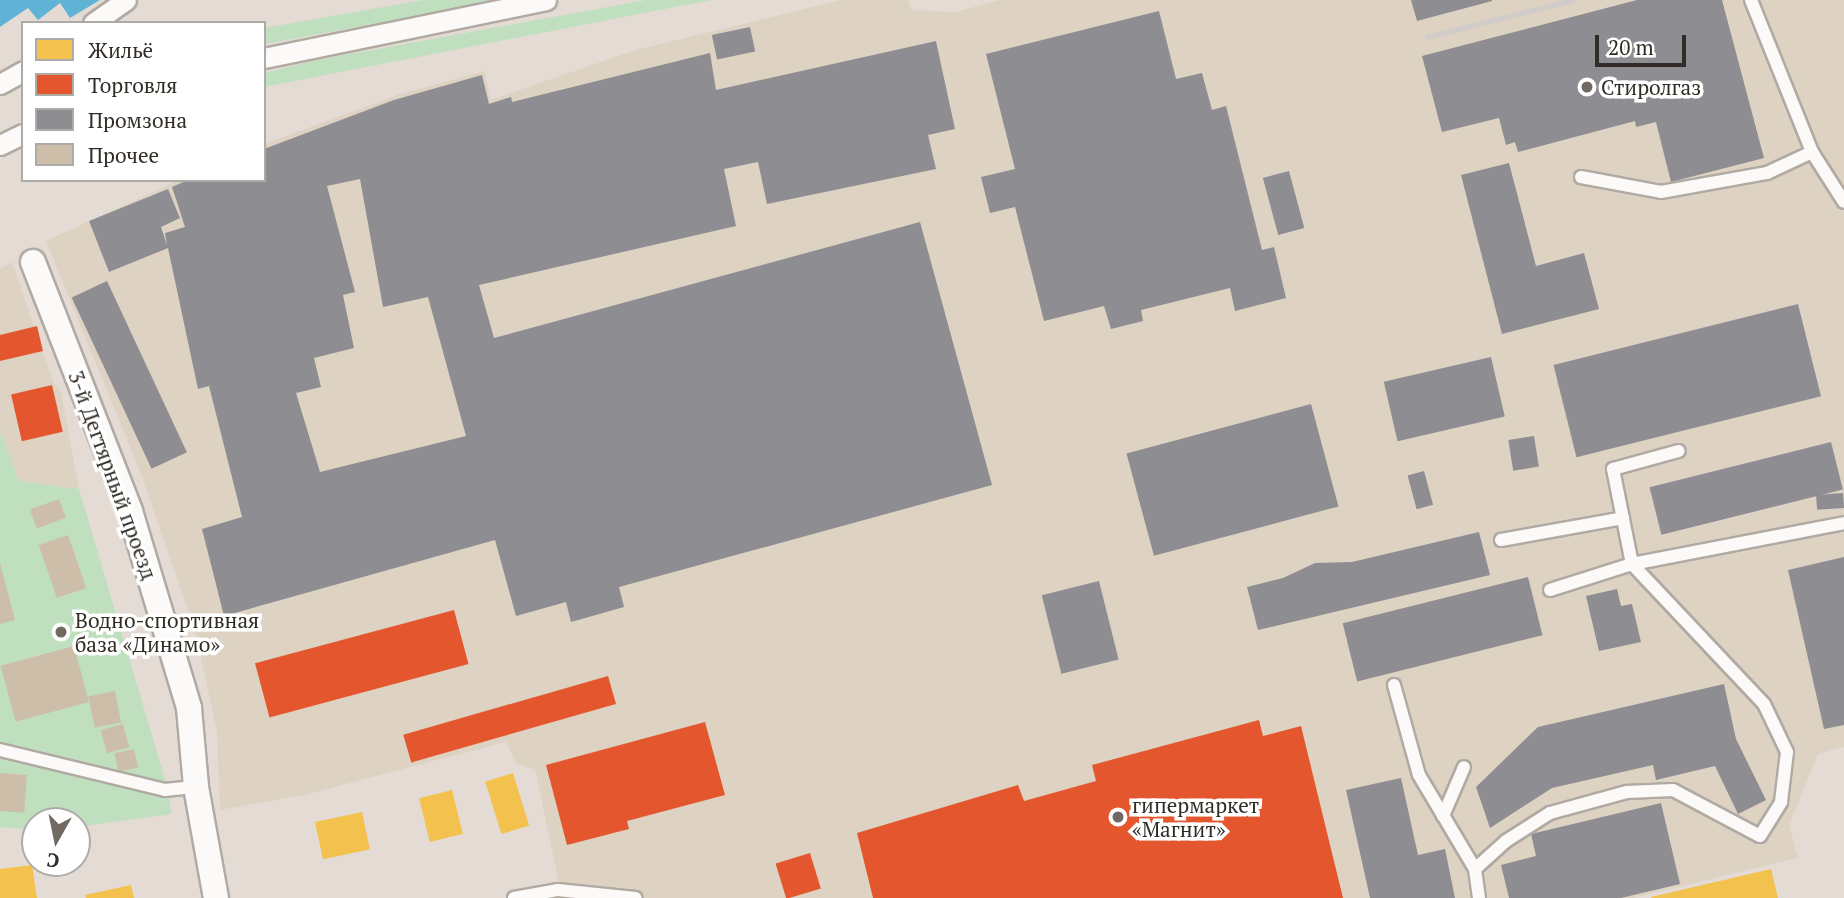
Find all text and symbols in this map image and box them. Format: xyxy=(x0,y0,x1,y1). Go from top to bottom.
legend xyxy=(21,21,266,182)
scale bar xyxy=(1599,21,1690,65)
text: 20 m xyxy=(1608,33,1654,61)
text: Жильё xyxy=(88,36,153,64)
text: Торговля xyxy=(88,71,177,99)
place label: Стиролгаз xyxy=(1601,74,1701,100)
marker: Стиролгаз xyxy=(1579,79,1595,95)
text: Промзона xyxy=(88,106,187,134)
text: Прочее xyxy=(88,141,159,169)
street label: 3-й Дегтярный проезд xyxy=(64,367,162,583)
place label: Водно-спортивная база «Динамо» xyxy=(75,607,259,657)
marker: Водно-спортивная база «Динамо» xyxy=(53,624,69,640)
place label: гипермаркет «Магнит» xyxy=(1132,792,1259,842)
north arrow xyxy=(21,807,91,877)
marker: гипермаркет «Магнит» xyxy=(1110,809,1126,825)
text: С xyxy=(45,848,61,875)

